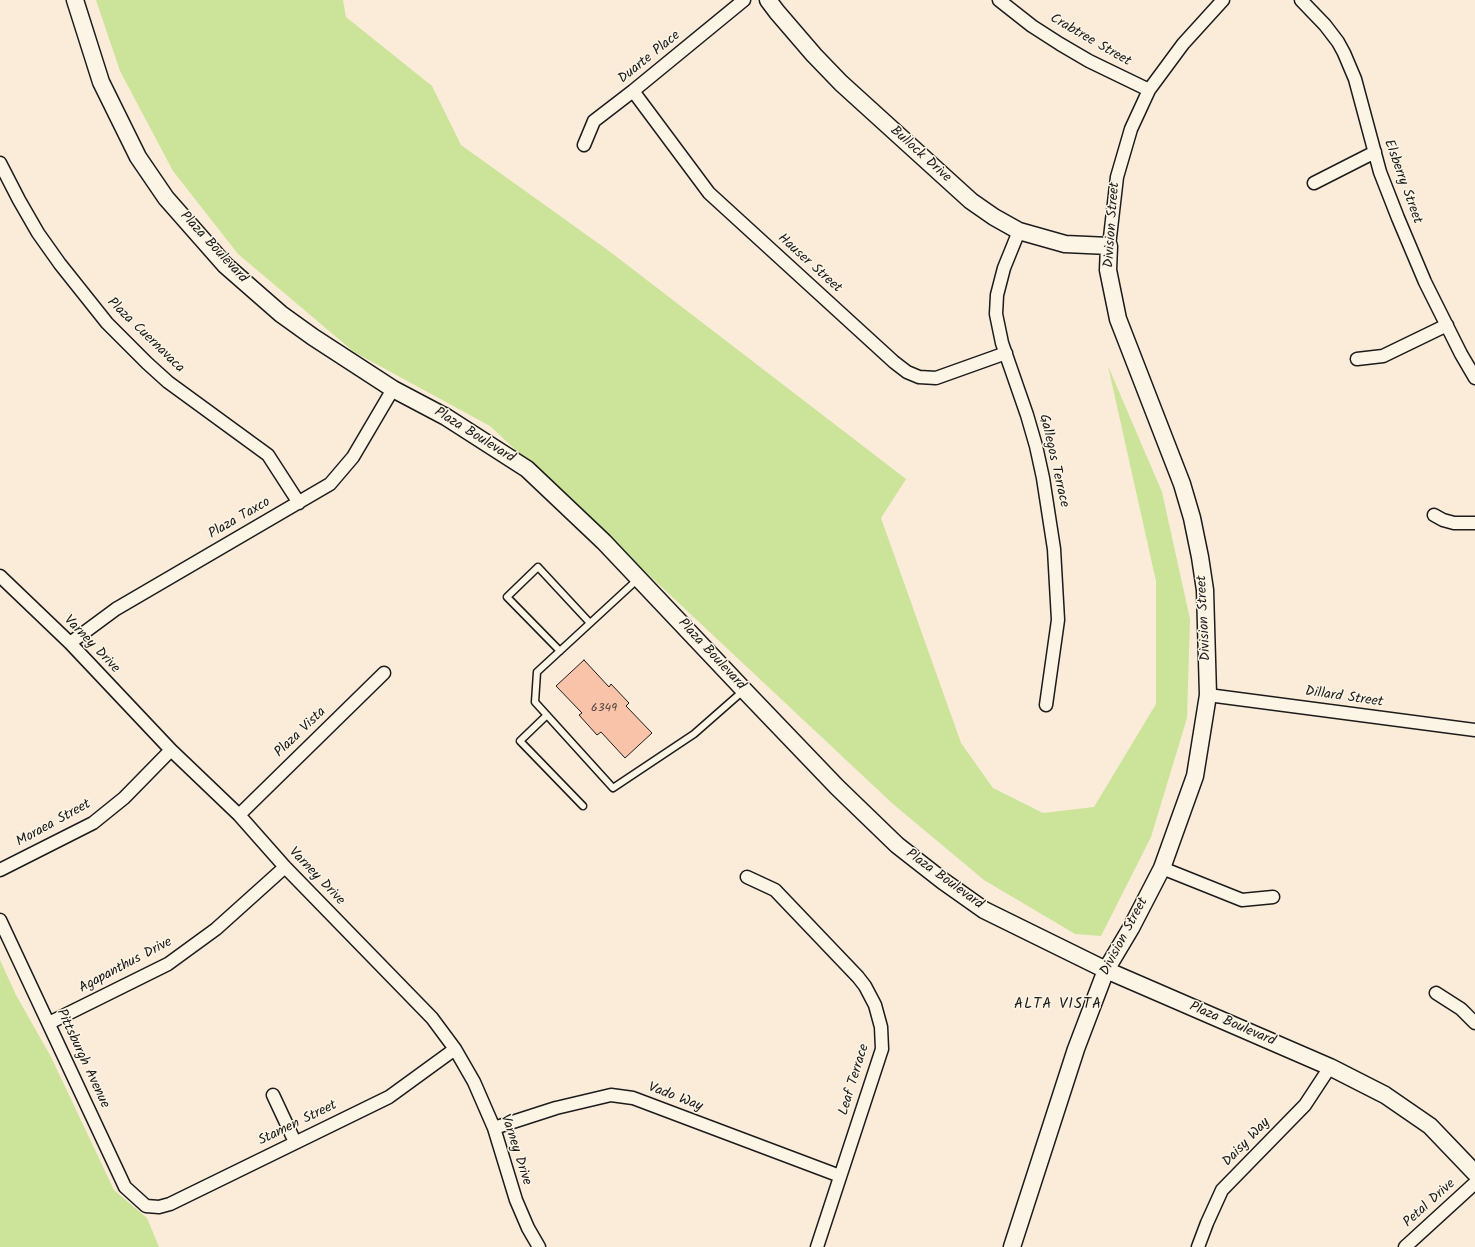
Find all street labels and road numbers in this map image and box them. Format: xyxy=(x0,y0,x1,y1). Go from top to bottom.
street label: Crabtree Street xyxy=(1047,11,1133,71)
street label: Duarte Place xyxy=(616,28,684,88)
street label: Bullock Drive xyxy=(886,123,954,187)
street label: Elsberry Street xyxy=(1379,138,1425,226)
street label: Division Street xyxy=(1102,182,1124,268)
street label: Plaza Boulevard xyxy=(176,209,250,287)
street label: Hauser Street xyxy=(773,231,845,297)
street label: Plaza Cuernavaca xyxy=(103,295,187,377)
street label: Plaza Boulevard xyxy=(431,405,517,467)
street label: Gallegos Terrace xyxy=(1034,413,1072,509)
street label: Plaza Taxco xyxy=(206,495,274,543)
street label: Division Street xyxy=(1194,575,1216,661)
street label: Varney Drive xyxy=(59,613,123,677)
street label: Plaza Boulevard xyxy=(674,616,748,694)
street label: Dillard Street xyxy=(1304,684,1384,712)
street label: Plaza Vista xyxy=(272,704,330,762)
street label: Moraea Street xyxy=(14,797,94,851)
street label: Varney Drive xyxy=(284,845,348,909)
street label: Plaza Boulevard xyxy=(902,846,986,914)
street label: Division Street xyxy=(1097,895,1153,979)
street label: Agapanthus Drive xyxy=(77,934,175,998)
street label: Plaza Boulevard xyxy=(1186,999,1278,1051)
street label: Pittsburgh Avenue xyxy=(52,1007,112,1111)
street label: Leaf Terrace xyxy=(836,1042,874,1118)
street label: Vado Way xyxy=(645,1080,705,1116)
street label: Stamen Street xyxy=(256,1098,340,1150)
street label: Varney Drive xyxy=(496,1112,534,1188)
street label: Daisy Way xyxy=(1220,1115,1274,1171)
street label: Petal Drive xyxy=(1401,1176,1459,1232)

